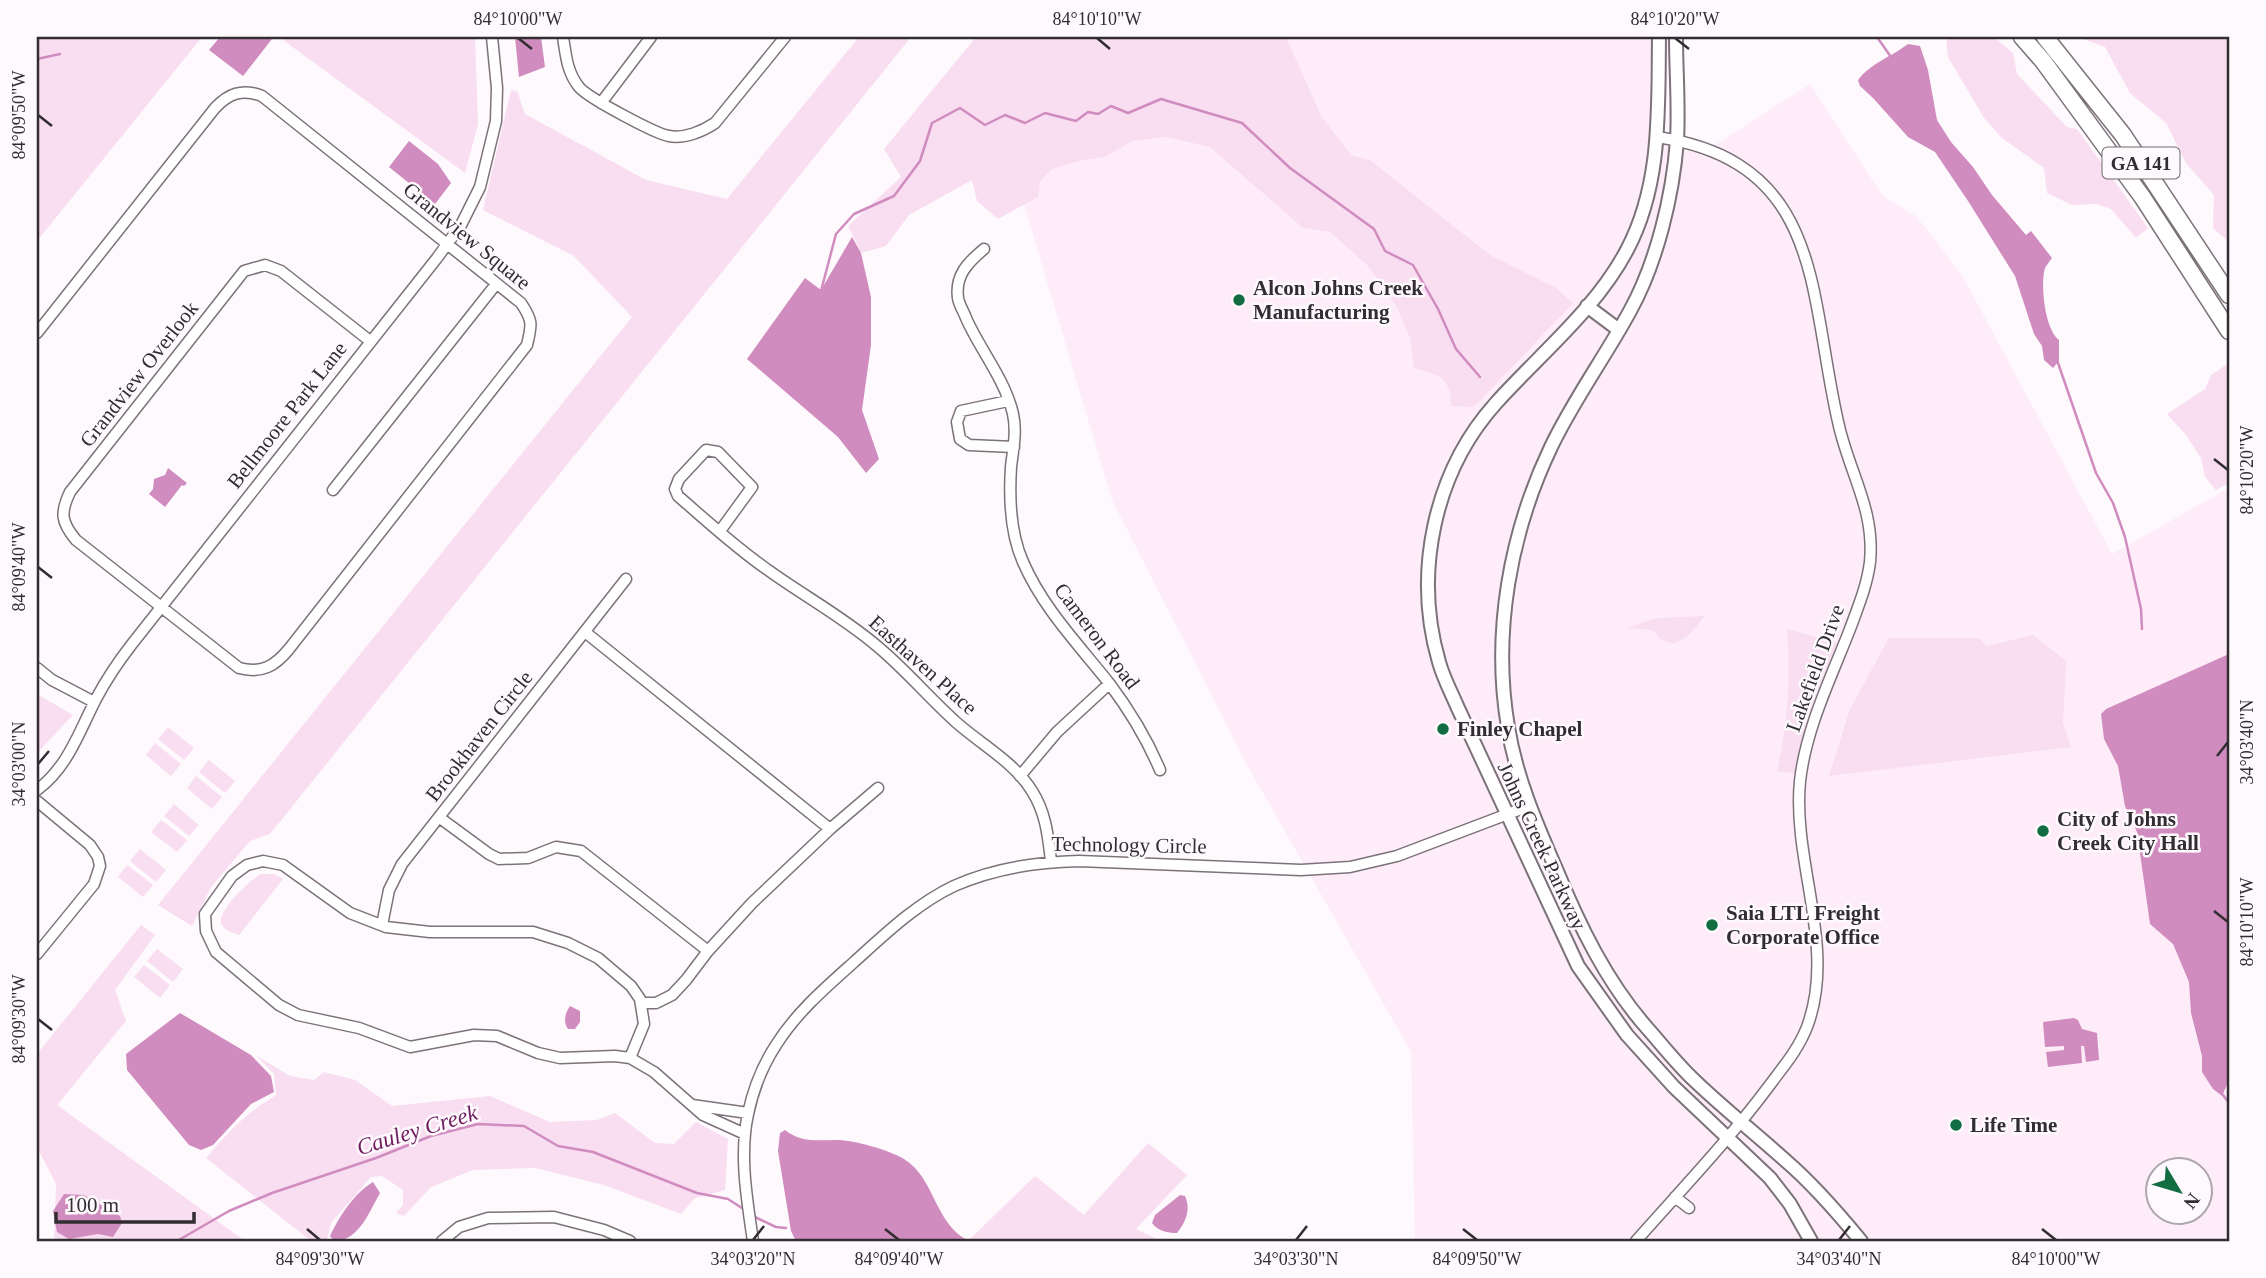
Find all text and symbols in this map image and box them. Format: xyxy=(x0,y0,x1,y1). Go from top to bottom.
text: 84°10'00"W xyxy=(474,9,562,29)
text: 84°10'10"W xyxy=(1053,9,1141,29)
text: 84°10'20"W xyxy=(1631,9,1719,29)
text: 84°09'50"W xyxy=(9,71,29,159)
road number: GA 141 xyxy=(2102,148,2180,178)
street label: Grandview Square xyxy=(398,177,536,295)
place label: Alcon Johns Creek Manufacturing xyxy=(1253,276,1423,324)
marker: Alcon Johns Creek Manufacturing xyxy=(1231,292,1247,308)
street label: Grandview Overlook xyxy=(75,296,204,451)
street label: Bellmoore Park Lane xyxy=(222,337,352,493)
text: 84°10'20"W xyxy=(2237,426,2257,514)
text: 84°09'40"W xyxy=(9,523,29,611)
street label: Cameron Road xyxy=(1049,578,1145,694)
street label: Lakefield Drive xyxy=(1781,601,1849,735)
street label: Easthaven Place xyxy=(864,610,982,720)
street label: Brookhaven Circle xyxy=(421,666,537,806)
text: 34°03'40"N xyxy=(2237,700,2257,784)
place label: Finley Chapel xyxy=(1457,717,1583,741)
marker: Finley Chapel xyxy=(1435,721,1451,737)
text: 34°03'00"N xyxy=(9,722,29,806)
street label: Johns Creek Parkway xyxy=(1493,758,1592,934)
place label: City of Johns Creek City Hall xyxy=(2057,807,2199,855)
marker: City of Johns Creek City Hall xyxy=(2035,823,2051,839)
street label: Technology Circle xyxy=(1051,832,1207,858)
text: 84°10'10"W xyxy=(2237,878,2257,966)
place label: Saia LTL Freight Corporate Office xyxy=(1726,901,1880,949)
marker: Saia LTL Freight Corporate Office xyxy=(1704,917,1720,933)
text: 84°09'30"W xyxy=(9,975,29,1063)
water label: Cauley Creek xyxy=(354,1100,481,1160)
place label: Life Time xyxy=(1970,1113,2057,1137)
marker: Life Time xyxy=(1948,1117,1964,1133)
north arrow xyxy=(2144,1156,2214,1226)
scale bar xyxy=(56,1180,194,1224)
text: N xyxy=(2179,1189,2205,1213)
text: 100 m xyxy=(66,1193,119,1217)
text: 84°09'30"W xyxy=(276,1249,364,1269)
text: 34°03'20"N xyxy=(711,1249,795,1269)
text: 84°09'40"W xyxy=(855,1249,943,1269)
text: 34°03'30"N xyxy=(1254,1249,1338,1269)
text: 84°09'50"W xyxy=(1433,1249,1521,1269)
text: 34°03'40"N xyxy=(1797,1249,1881,1269)
text: 84°10'00"W xyxy=(2012,1249,2100,1269)

